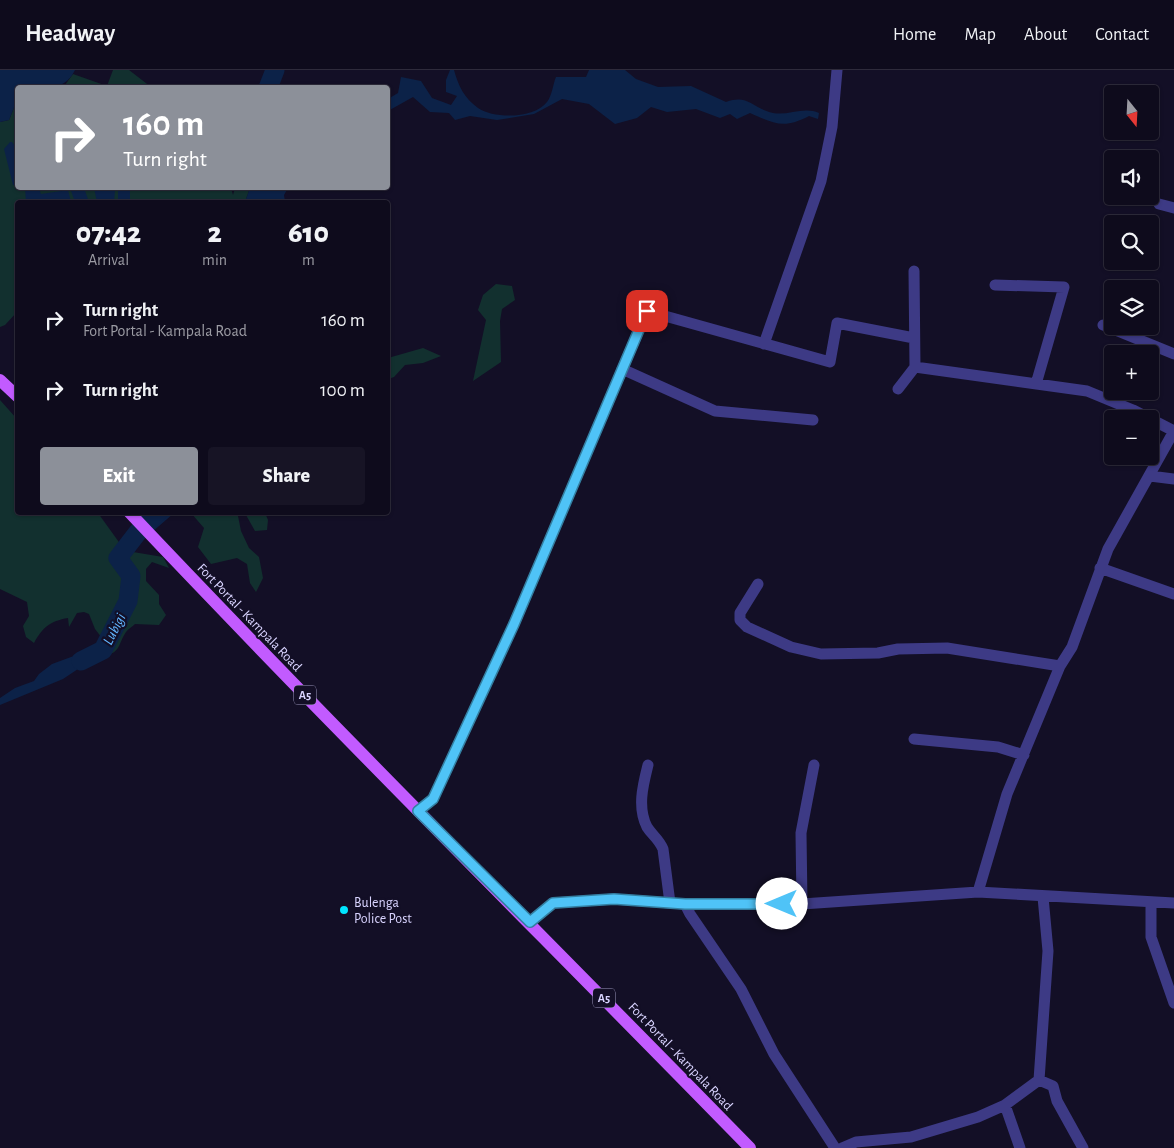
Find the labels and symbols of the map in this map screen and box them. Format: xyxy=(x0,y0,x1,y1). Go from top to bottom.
north arrow xyxy=(1104,85,1159,140)
pin xyxy=(626,290,668,332)
street label: Fort Portal - Kampala Road xyxy=(194,561,304,674)
water label: Lubigi xyxy=(100,611,129,647)
road number: A5 xyxy=(294,686,316,704)
position arrow xyxy=(755,877,807,929)
place label: Bulenga Police Post xyxy=(354,896,412,926)
marker: Bulenga Police Post xyxy=(338,904,350,916)
road number: A5 xyxy=(593,988,615,1008)
street label: Fort Portal - Kampala Road xyxy=(625,1000,735,1113)

